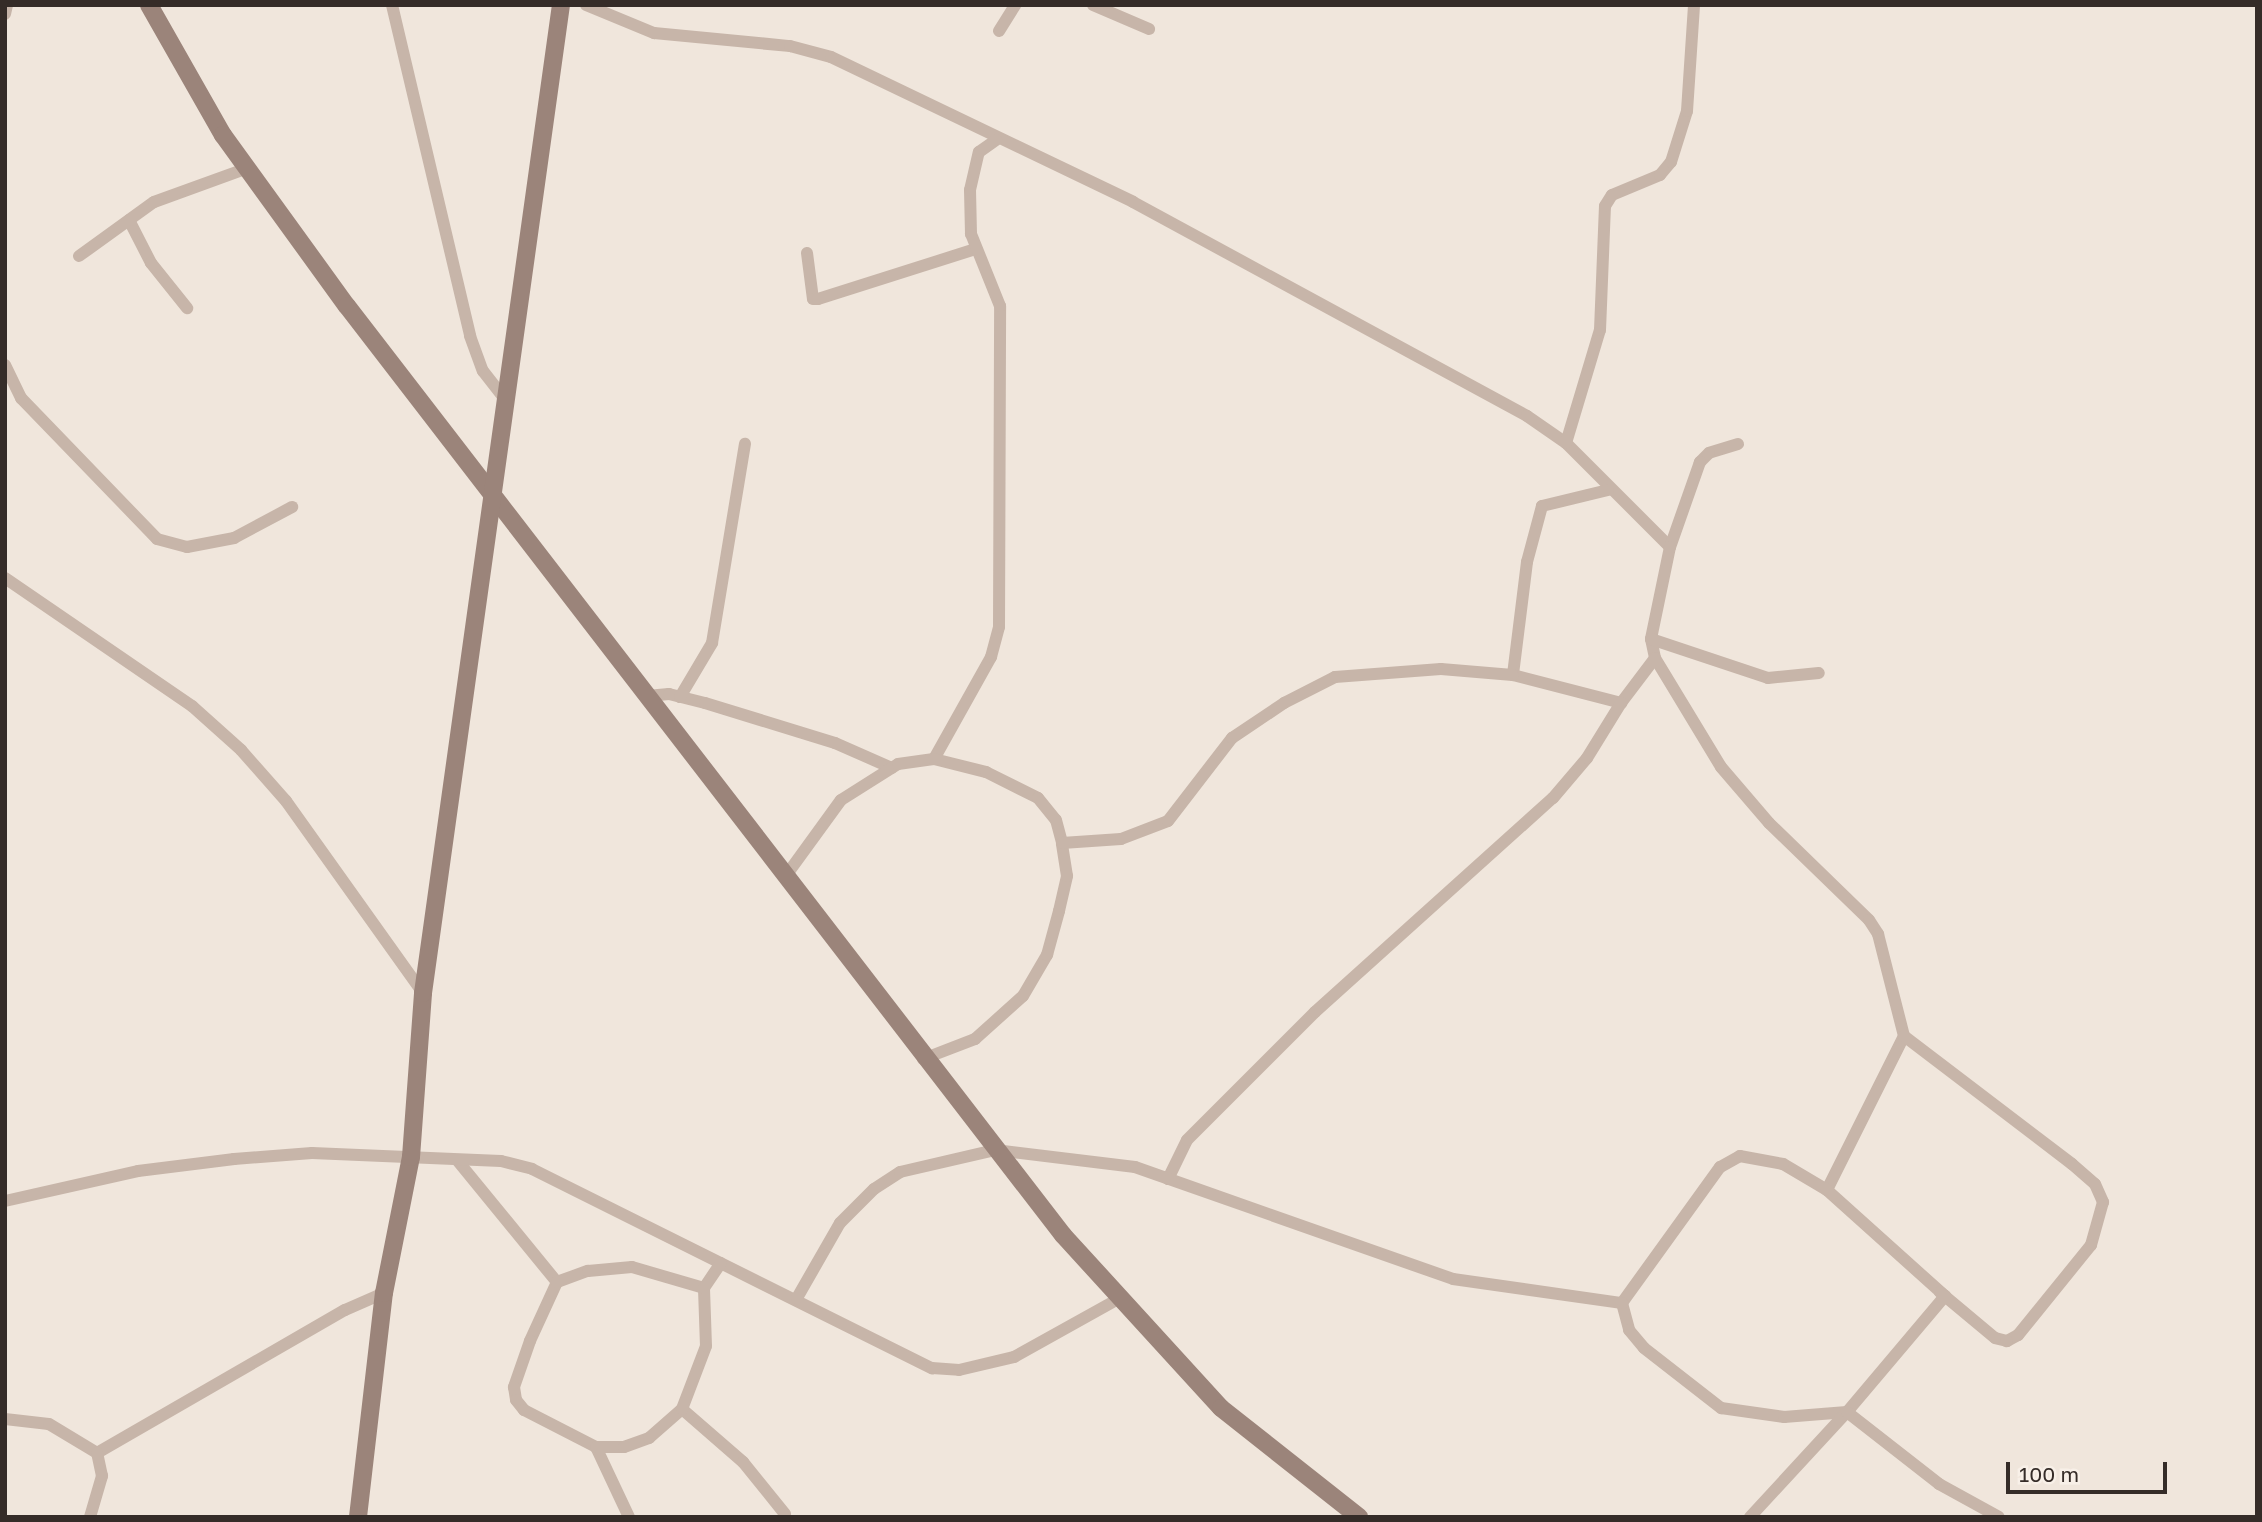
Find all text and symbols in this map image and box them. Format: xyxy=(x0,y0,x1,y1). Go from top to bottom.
scale bar xyxy=(2010,1448,2171,1492)
text: 100 m xyxy=(2019,1461,2079,1487)

